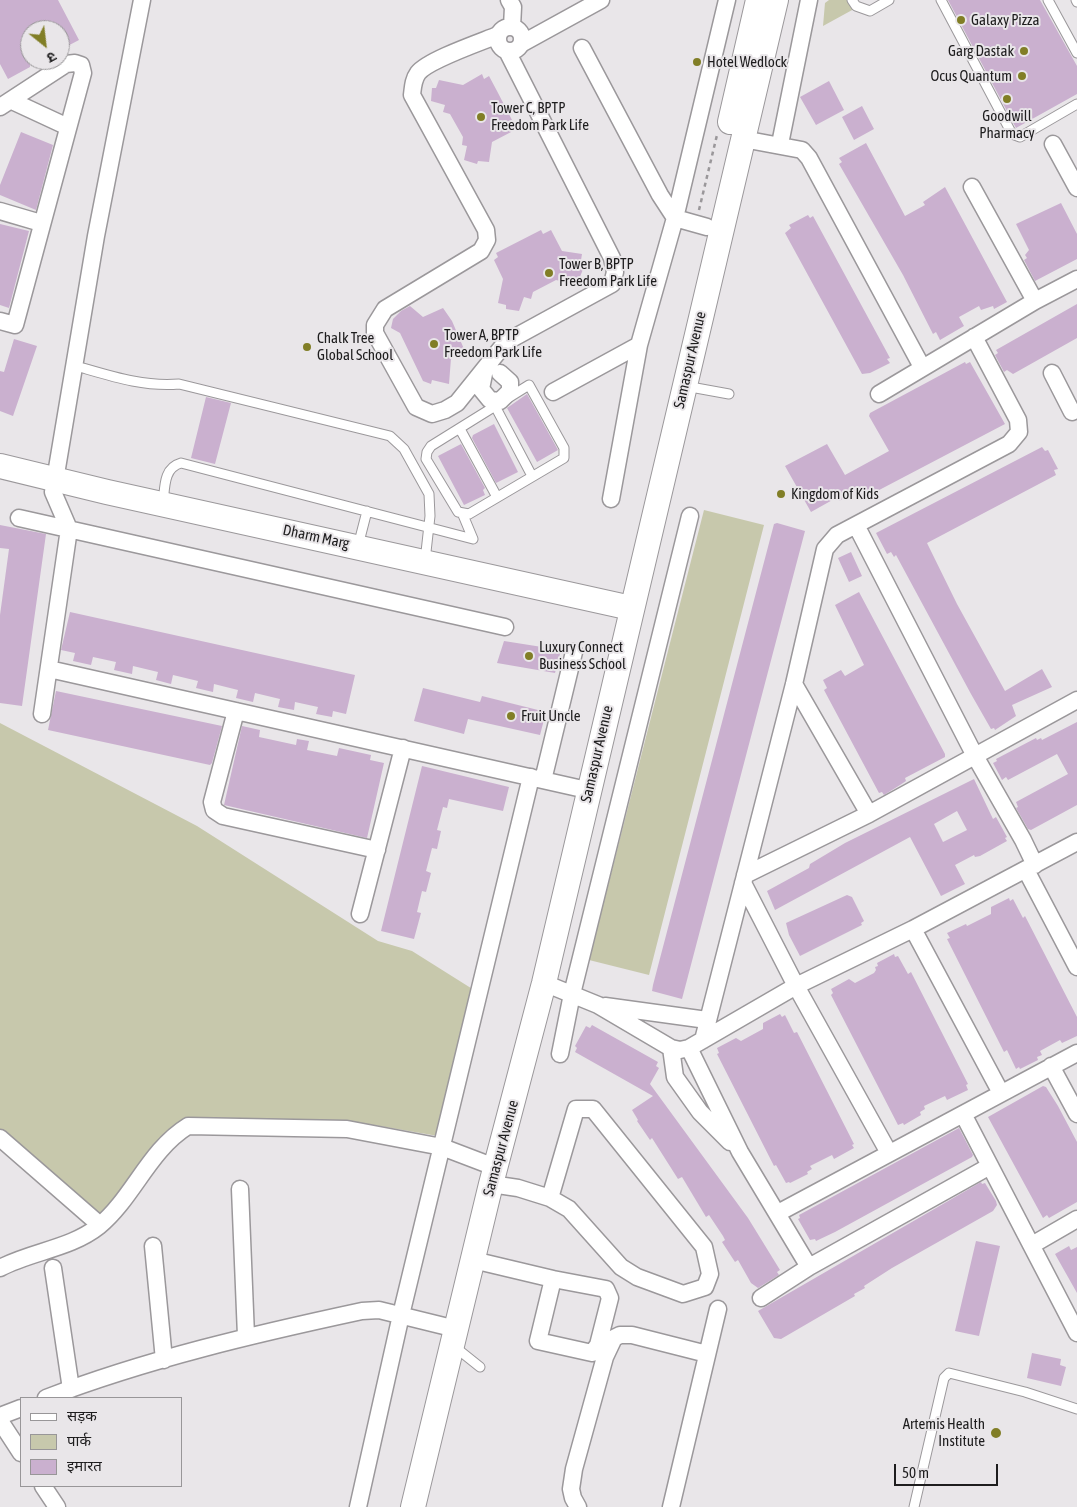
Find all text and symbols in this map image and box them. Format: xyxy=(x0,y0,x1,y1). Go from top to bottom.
place label: Galaxy Pizza xyxy=(971,11,1039,29)
marker: Galaxy Pizza xyxy=(955,14,967,26)
north arrow xyxy=(20,20,70,70)
place label: Garg Dastak xyxy=(948,42,1014,60)
marker: Garg Dastak xyxy=(1018,45,1030,57)
text: उ xyxy=(44,48,59,66)
place label: Hotel Wedlock xyxy=(707,53,787,71)
marker: Hotel Wedlock xyxy=(691,56,703,68)
place label: Ocus Quantum xyxy=(930,67,1012,85)
marker: Ocus Quantum xyxy=(1016,70,1028,82)
marker: Goodwill Pharmacy xyxy=(1001,93,1013,105)
place label: Tower C, BPTP Freedom Park Life xyxy=(491,99,589,134)
place label: Goodwill Pharmacy xyxy=(979,107,1035,142)
marker: Tower C, BPTP Freedom Park Life xyxy=(475,111,487,123)
place label: Tower B, BPTP Freedom Park Life xyxy=(559,255,657,290)
marker: Tower B, BPTP Freedom Park Life xyxy=(543,267,555,279)
street label: Samaspur Avenue xyxy=(670,310,710,410)
place label: Tower A, BPTP Freedom Park Life xyxy=(444,326,542,361)
place label: Chalk Tree Global School xyxy=(317,329,393,364)
marker: Tower A, BPTP Freedom Park Life xyxy=(428,338,440,350)
marker: Chalk Tree Global School xyxy=(301,341,313,353)
place label: Kingdom of Kids xyxy=(791,485,879,503)
marker: Kingdom of Kids xyxy=(775,488,787,500)
street label: Dharm Marg xyxy=(281,521,351,553)
place label: Luxury Connect Business School xyxy=(539,638,626,673)
marker: Luxury Connect Business School xyxy=(523,650,535,662)
street label: Samaspur Avenue xyxy=(577,704,617,804)
place label: Fruit Uncle xyxy=(521,707,581,725)
marker: Fruit Uncle xyxy=(505,710,517,722)
street label: Samaspur Avenue xyxy=(480,1098,522,1198)
legend xyxy=(20,1397,182,1487)
text: सड़क xyxy=(67,1407,97,1424)
place label: Artemis Health Institute xyxy=(903,1415,985,1450)
marker: Artemis Health Institute xyxy=(989,1426,1003,1440)
text: पार्क xyxy=(67,1432,91,1449)
scale bar xyxy=(897,1454,1001,1486)
text: इमारत xyxy=(67,1457,102,1474)
text: 50 m xyxy=(902,1464,929,1481)

